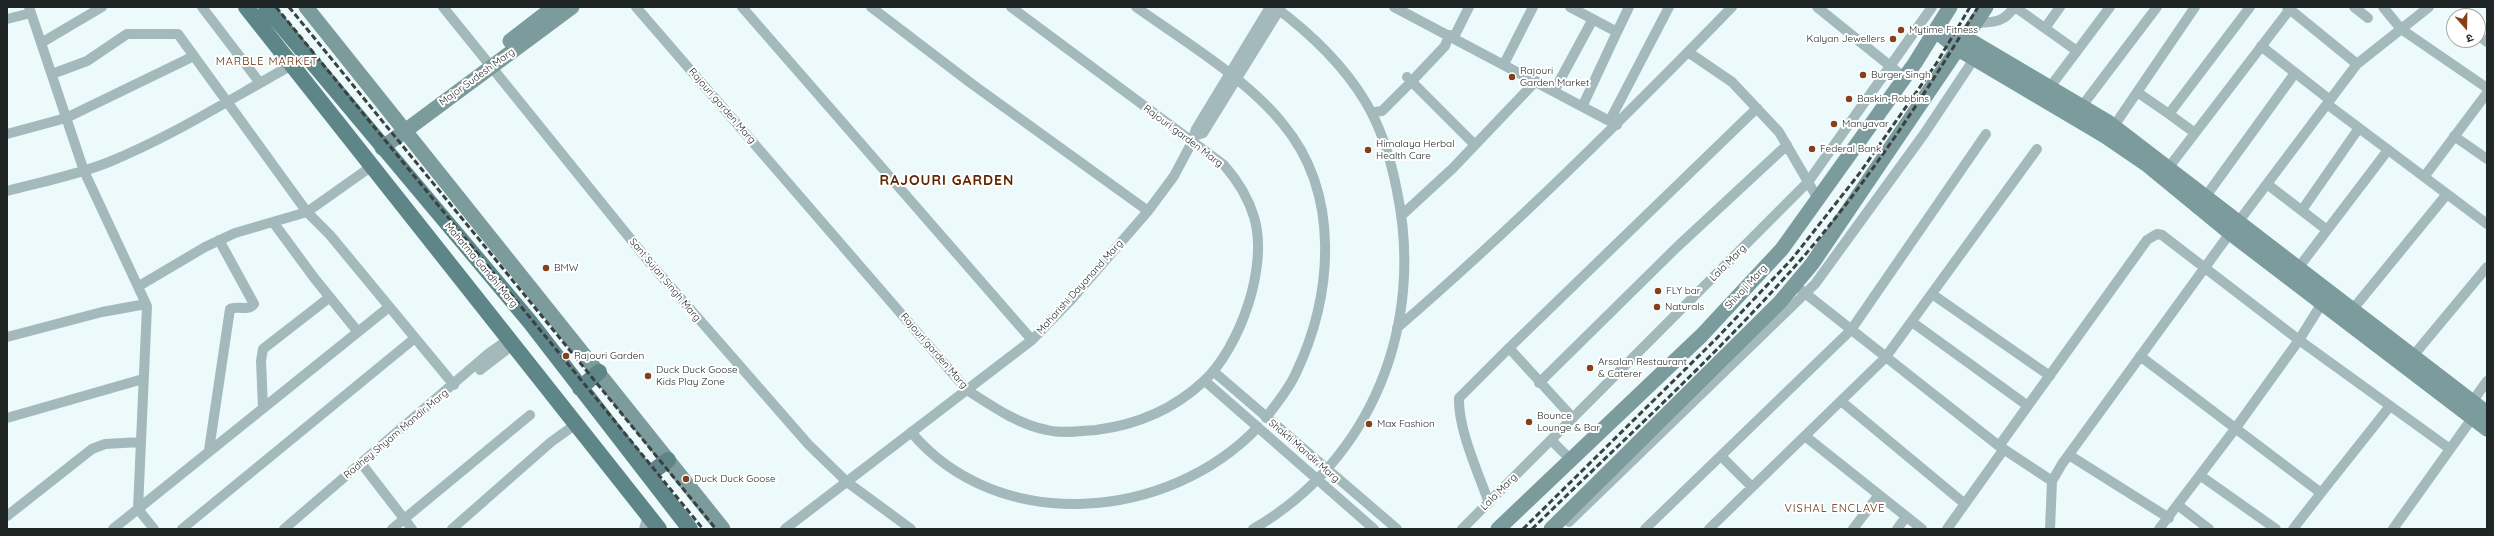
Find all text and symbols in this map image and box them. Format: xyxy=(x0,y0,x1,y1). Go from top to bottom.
north arrow xyxy=(2446,8,2486,48)
place label: Mytime Fitness xyxy=(1909,24,1978,36)
marker: Mytime Fitness xyxy=(1896,25,1906,35)
text: उ xyxy=(2464,31,2475,46)
place label: Kalyan Jewellers xyxy=(1807,33,1885,45)
marker: Kalyan Jewellers xyxy=(1888,34,1898,44)
street label: Major Sudesh Marg xyxy=(437,46,517,108)
district label: MARBLE MARKET xyxy=(216,55,318,69)
place label: Rajouri Garden Market xyxy=(1520,65,1589,88)
street label: Rajouri garden Marg xyxy=(686,66,758,146)
place label: Burger Singh xyxy=(1871,69,1931,81)
marker: Burger Singh xyxy=(1858,70,1868,80)
marker: Rajouri Garden Market xyxy=(1507,72,1517,82)
place label: Baskin-Robbins xyxy=(1857,93,1929,105)
marker: Baskin-Robbins xyxy=(1844,94,1854,104)
street label: Rajouri garden Marg xyxy=(1141,102,1225,170)
place label: Manyavar xyxy=(1842,118,1889,130)
marker: Manyavar xyxy=(1829,119,1839,129)
place label: Himalaya Herbal Health Care xyxy=(1376,138,1454,162)
place label: Federal Bank xyxy=(1820,143,1881,155)
marker: Federal Bank xyxy=(1807,144,1817,154)
marker: Himalaya Herbal Health Care xyxy=(1363,145,1373,155)
district label: RAJOURI GARDEN xyxy=(880,173,1014,189)
street label: Mahatma Gandhi Marg xyxy=(442,220,520,310)
street label: Sant Sujan Singh Marg xyxy=(627,236,703,324)
street label: Maharishi Dayanand Marg xyxy=(1034,237,1126,337)
street label: Lala Marg xyxy=(1707,242,1749,284)
place label: BMW xyxy=(554,262,578,274)
street label: Shivaji Marg xyxy=(1722,262,1770,312)
marker: BMW xyxy=(541,263,551,273)
place label: FLY bar xyxy=(1666,285,1701,297)
marker: FLY bar xyxy=(1653,286,1663,296)
place label: Naturals xyxy=(1665,301,1704,313)
marker: Naturals xyxy=(1652,302,1662,312)
street label: Rajouri garden Marg xyxy=(898,311,970,391)
place label: Rajouri Garden xyxy=(574,350,644,362)
marker: Rajouri Garden xyxy=(561,351,571,361)
place label: Arsalan Restaurant & Caterer xyxy=(1598,356,1687,380)
marker: Arsalan Restaurant & Caterer xyxy=(1585,363,1595,373)
place label: Duck Duck Goose Kids Play Zone xyxy=(656,364,738,388)
marker: Duck Duck Goose Kids Play Zone xyxy=(643,371,653,381)
street label: Radhey Shyam Mandir Marg xyxy=(341,387,451,481)
place label: Bounce Lounge & Bar xyxy=(1537,410,1600,434)
street label: Shakti Mandir Marg xyxy=(1266,417,1342,485)
marker: Bounce Lounge & Bar xyxy=(1524,417,1534,427)
place label: Max Fashion xyxy=(1377,418,1435,430)
marker: Max Fashion xyxy=(1364,419,1374,429)
street label: Lala Marg xyxy=(1478,471,1520,513)
place label: Duck Duck Goose xyxy=(694,473,776,485)
marker: Duck Duck Goose xyxy=(681,474,691,484)
district label: VISHAL ENCLAVE xyxy=(1784,502,1886,516)

